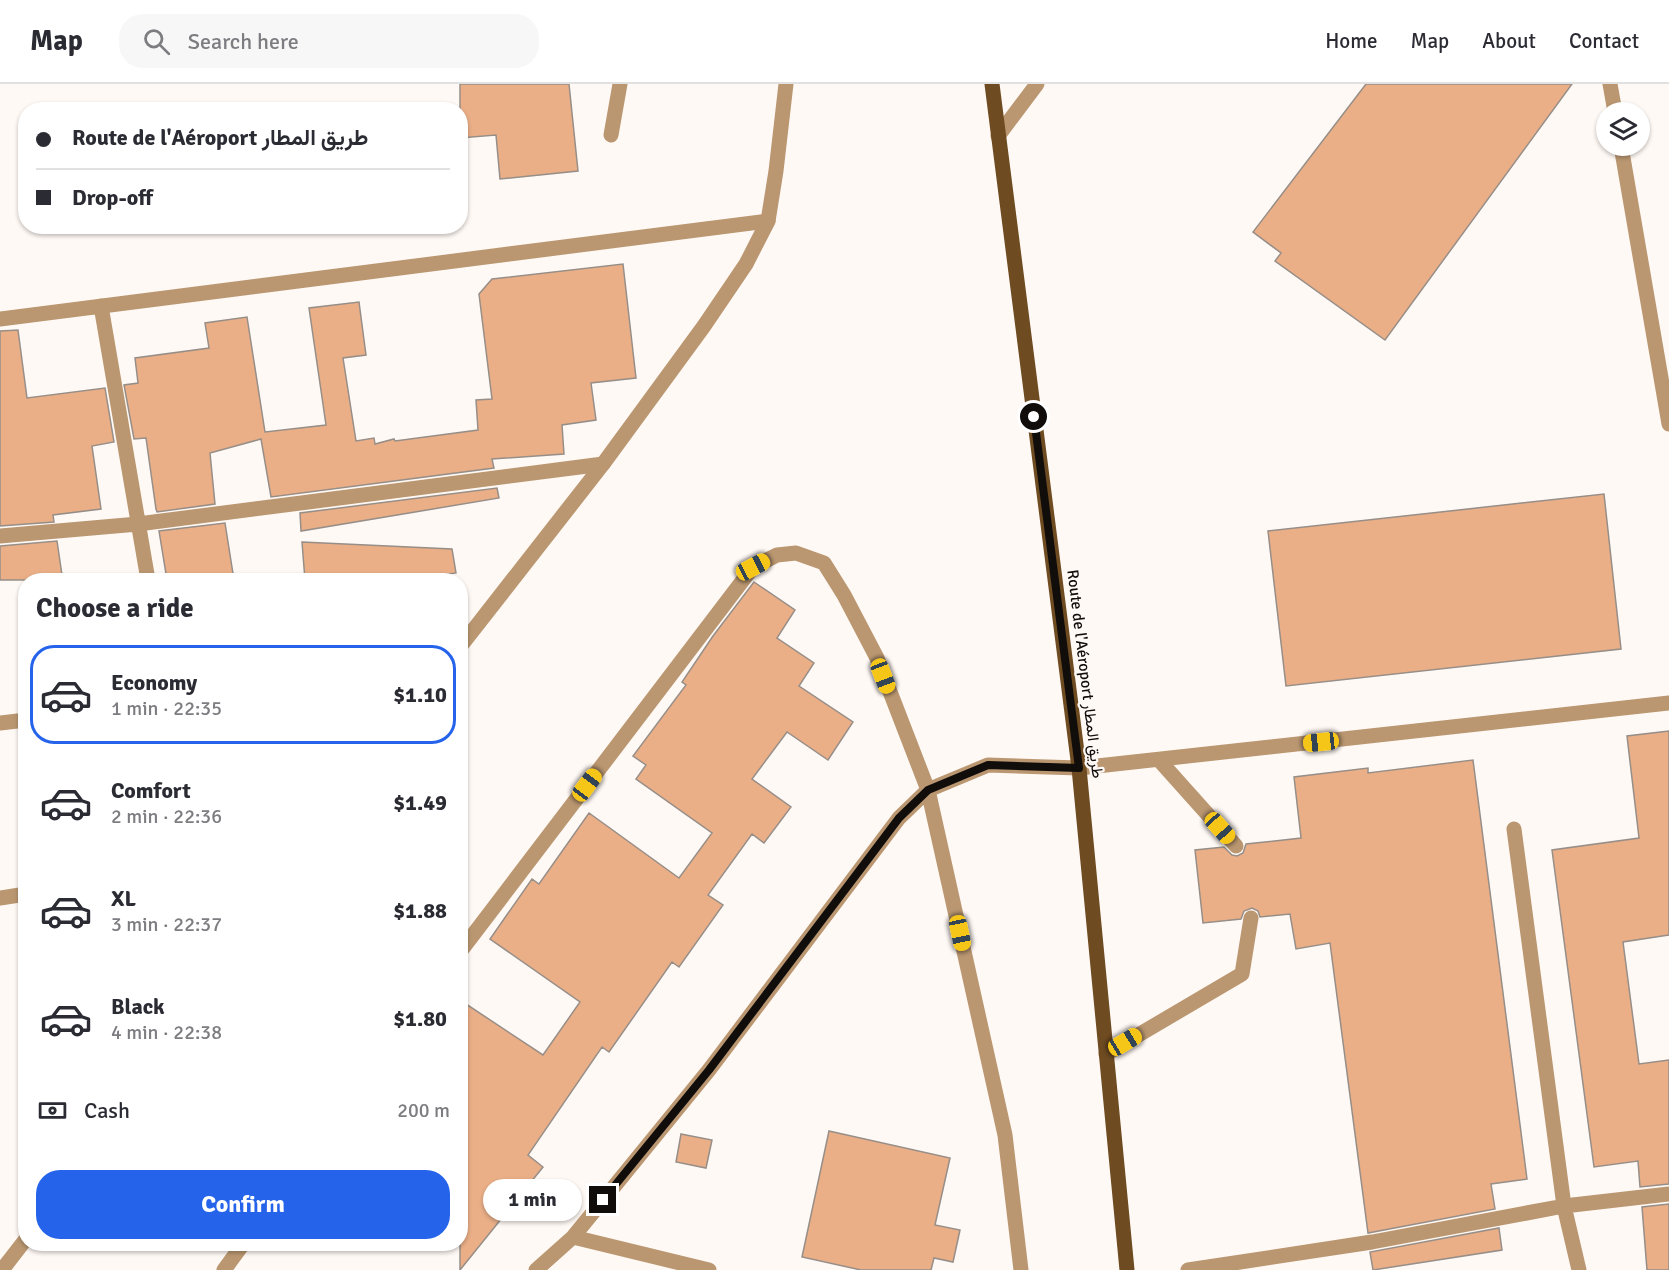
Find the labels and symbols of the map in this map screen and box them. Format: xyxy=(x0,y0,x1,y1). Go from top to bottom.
route start xyxy=(1020,403,1047,430)
car xyxy=(733,551,773,583)
street label: Route de l'Aéroport طريق المطار xyxy=(1062,569,1108,779)
car xyxy=(868,656,898,696)
car xyxy=(1302,731,1340,753)
car xyxy=(569,765,605,805)
car xyxy=(1201,809,1239,847)
car xyxy=(947,914,973,952)
car xyxy=(1105,1025,1145,1059)
callout: 1 min xyxy=(483,1179,582,1221)
route end xyxy=(589,1186,616,1213)

